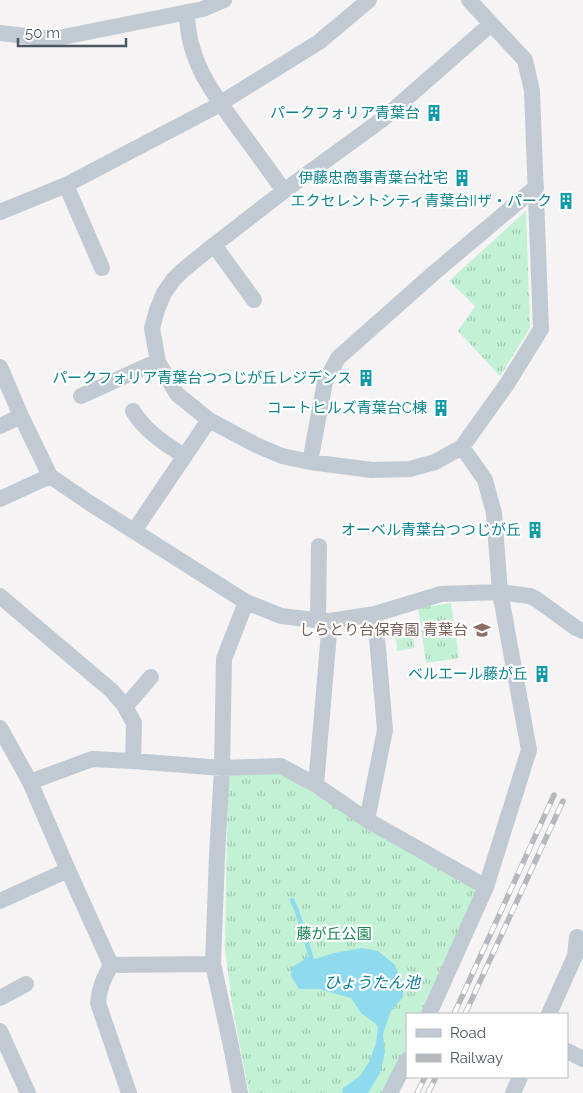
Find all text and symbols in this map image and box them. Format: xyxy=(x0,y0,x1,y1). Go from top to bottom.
scale bar xyxy=(18,15,125,47)
text: 50 m xyxy=(25,24,60,42)
building icon: パークフォリア青葉台 xyxy=(424,103,444,123)
place label: パークフォリア青葉台 xyxy=(270,104,420,122)
building icon: 伊藤忠商事青葉台社宅 xyxy=(452,168,472,188)
place label: 伊藤忠商事青葉台社宅 xyxy=(298,169,448,187)
building icon: エクセレントシティ青葉台IIザ・パーク xyxy=(556,191,576,211)
place label: エクセレントシティ青葉台IIザ・パーク xyxy=(290,192,552,210)
building icon: パークフォリア青葉台つつじが丘レジデンス xyxy=(356,368,376,388)
place label: パークフォリア青葉台つつじが丘レジデンス xyxy=(52,369,352,387)
building icon: コートヒルズ青葉台C棟 xyxy=(431,398,451,418)
place label: コートヒルズ青葉台C棟 xyxy=(267,399,427,417)
building icon: オーベル青葉台つつじが丘 xyxy=(525,520,545,540)
place label: オーベル青葉台つつじが丘 xyxy=(341,521,521,539)
school or university icon: しらとり台保育園 青葉台 xyxy=(472,620,492,640)
place label: しらとり台保育園 青葉台 xyxy=(299,621,468,639)
building icon: ベルエール藤が丘 xyxy=(532,664,552,684)
place label: ベルエール藤が丘 xyxy=(408,665,528,683)
park label: 藤が丘公園 xyxy=(296,925,372,943)
water label: ひょうたん池 xyxy=(324,973,422,992)
legend xyxy=(406,1013,568,1078)
text: Road xyxy=(450,1024,486,1042)
text: Railway xyxy=(450,1049,503,1067)

